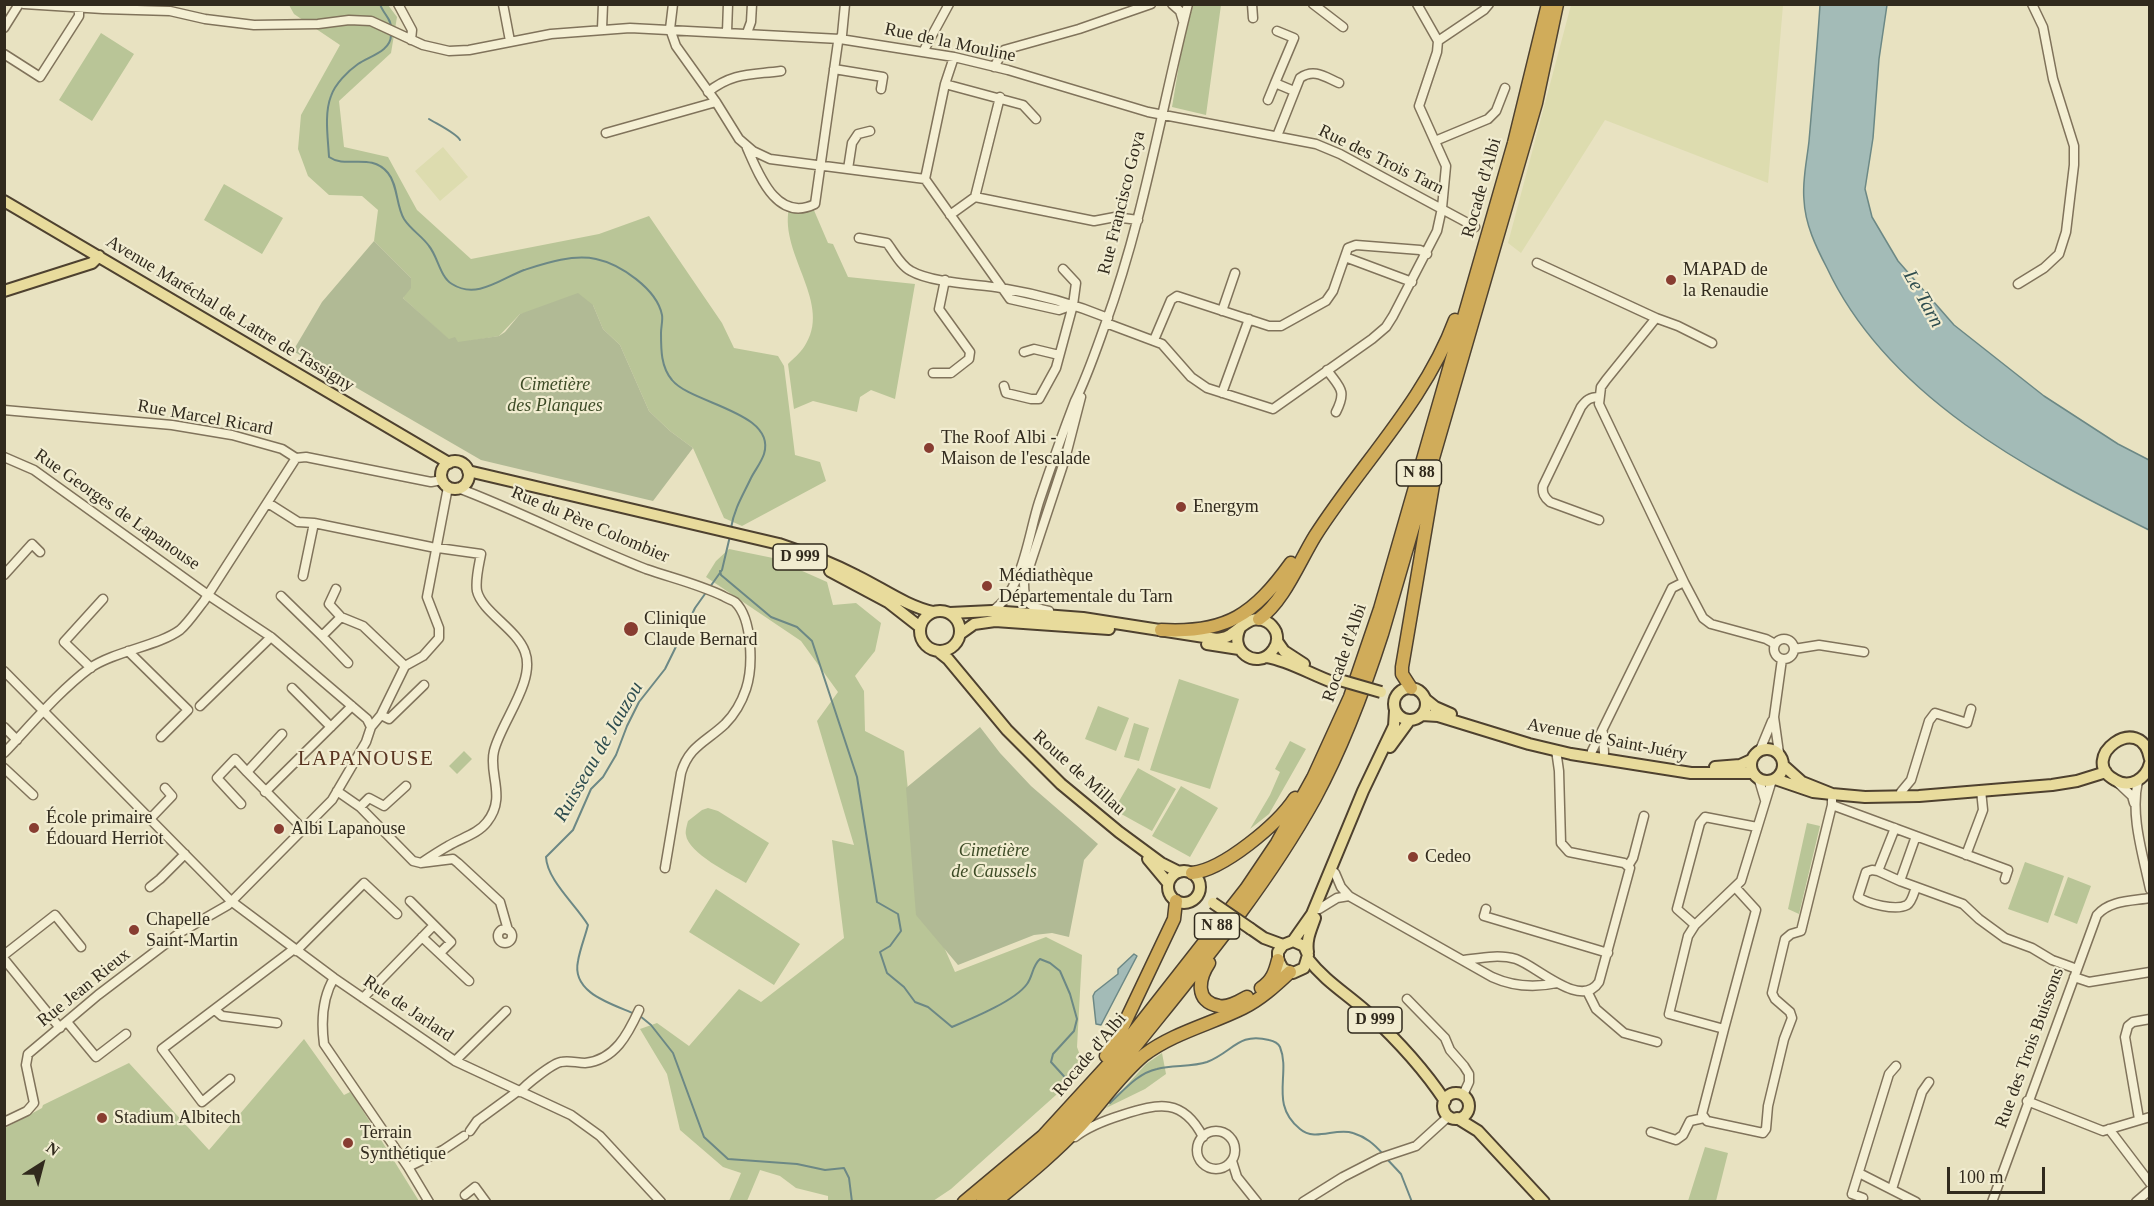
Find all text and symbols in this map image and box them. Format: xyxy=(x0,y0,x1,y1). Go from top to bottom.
street label: Rue de la Mouline xyxy=(882,19,1018,67)
street label: Rue des Trois Tarn xyxy=(1315,120,1447,200)
street label: Rue Francisco Goya xyxy=(1094,129,1150,277)
street label: Rocade d'Albi xyxy=(1457,136,1507,240)
street label: Avenue Maréchal de Lattre de Tassigny xyxy=(102,231,358,397)
place label: MAPAD de la Renaudie xyxy=(1683,259,1768,302)
water label: Le Tarn xyxy=(1897,266,1949,332)
marker: MAPAD de la Renaudie xyxy=(1664,273,1678,287)
park label: Cimetière des Planques xyxy=(507,374,603,416)
street label: Rue Marcel Ricard xyxy=(136,395,274,441)
place label: The Roof Albi - Maison de l'escalade xyxy=(941,427,1090,470)
marker: The Roof Albi - Maison de l'escalade xyxy=(922,441,936,455)
street label: Rue Georges de Lapanouse xyxy=(30,445,204,575)
road number: N 88 xyxy=(1396,460,1442,486)
street label: Rue du Père Colombier xyxy=(508,482,672,568)
place label: Energym xyxy=(1193,496,1259,518)
marker: Energym xyxy=(1174,500,1188,514)
road number: D 999 xyxy=(773,544,827,570)
place label: Médiathèque Départementale du Tarn xyxy=(999,565,1173,608)
marker: Médiathèque Départementale du Tarn xyxy=(980,579,994,593)
street label: Rocade d'Albi xyxy=(1318,601,1372,705)
place label: Clinique Claude Bernard xyxy=(644,608,757,650)
marker: Clinique Claude Bernard xyxy=(622,620,640,638)
water label: Ruisseau de Jauzou xyxy=(549,678,649,826)
street label: Avenue de Saint-Juéry xyxy=(1525,714,1689,766)
street label: Route de Millau xyxy=(1028,726,1130,820)
district label: LAPANOUSE xyxy=(298,746,434,772)
place label: École primaire Édouard Herriot xyxy=(46,807,163,850)
place label: Albi Lapanouse xyxy=(291,818,405,840)
marker: École primaire Édouard Herriot xyxy=(27,821,41,835)
marker: Albi Lapanouse xyxy=(272,822,286,836)
park label: Cimetière de Caussels xyxy=(951,840,1037,882)
place label: Cedeo xyxy=(1425,846,1471,868)
marker: Cedeo xyxy=(1406,850,1420,864)
place label: Chapelle Saint-Martin xyxy=(146,909,238,952)
road number: N 88 xyxy=(1194,913,1240,939)
marker: Chapelle Saint-Martin xyxy=(127,923,141,937)
street label: Rue Jean Rieux xyxy=(33,944,135,1032)
street label: Rue des Trois Buissons xyxy=(1991,965,2069,1131)
street label: Rue de Jarlard xyxy=(359,971,457,1047)
road number: D 999 xyxy=(1348,1007,1402,1033)
street label: Rocade d'Albi xyxy=(1049,1009,1131,1101)
place label: Stadium Albitech xyxy=(114,1107,240,1129)
marker: Stadium Albitech xyxy=(95,1111,109,1125)
place label: Terrain Synthétique xyxy=(360,1122,446,1164)
north arrow xyxy=(12,1134,72,1194)
marker: Terrain Synthétique xyxy=(341,1136,355,1150)
text: N xyxy=(43,1139,63,1159)
scale bar xyxy=(1950,1155,2048,1193)
text: 100 m xyxy=(1958,1167,2004,1187)

